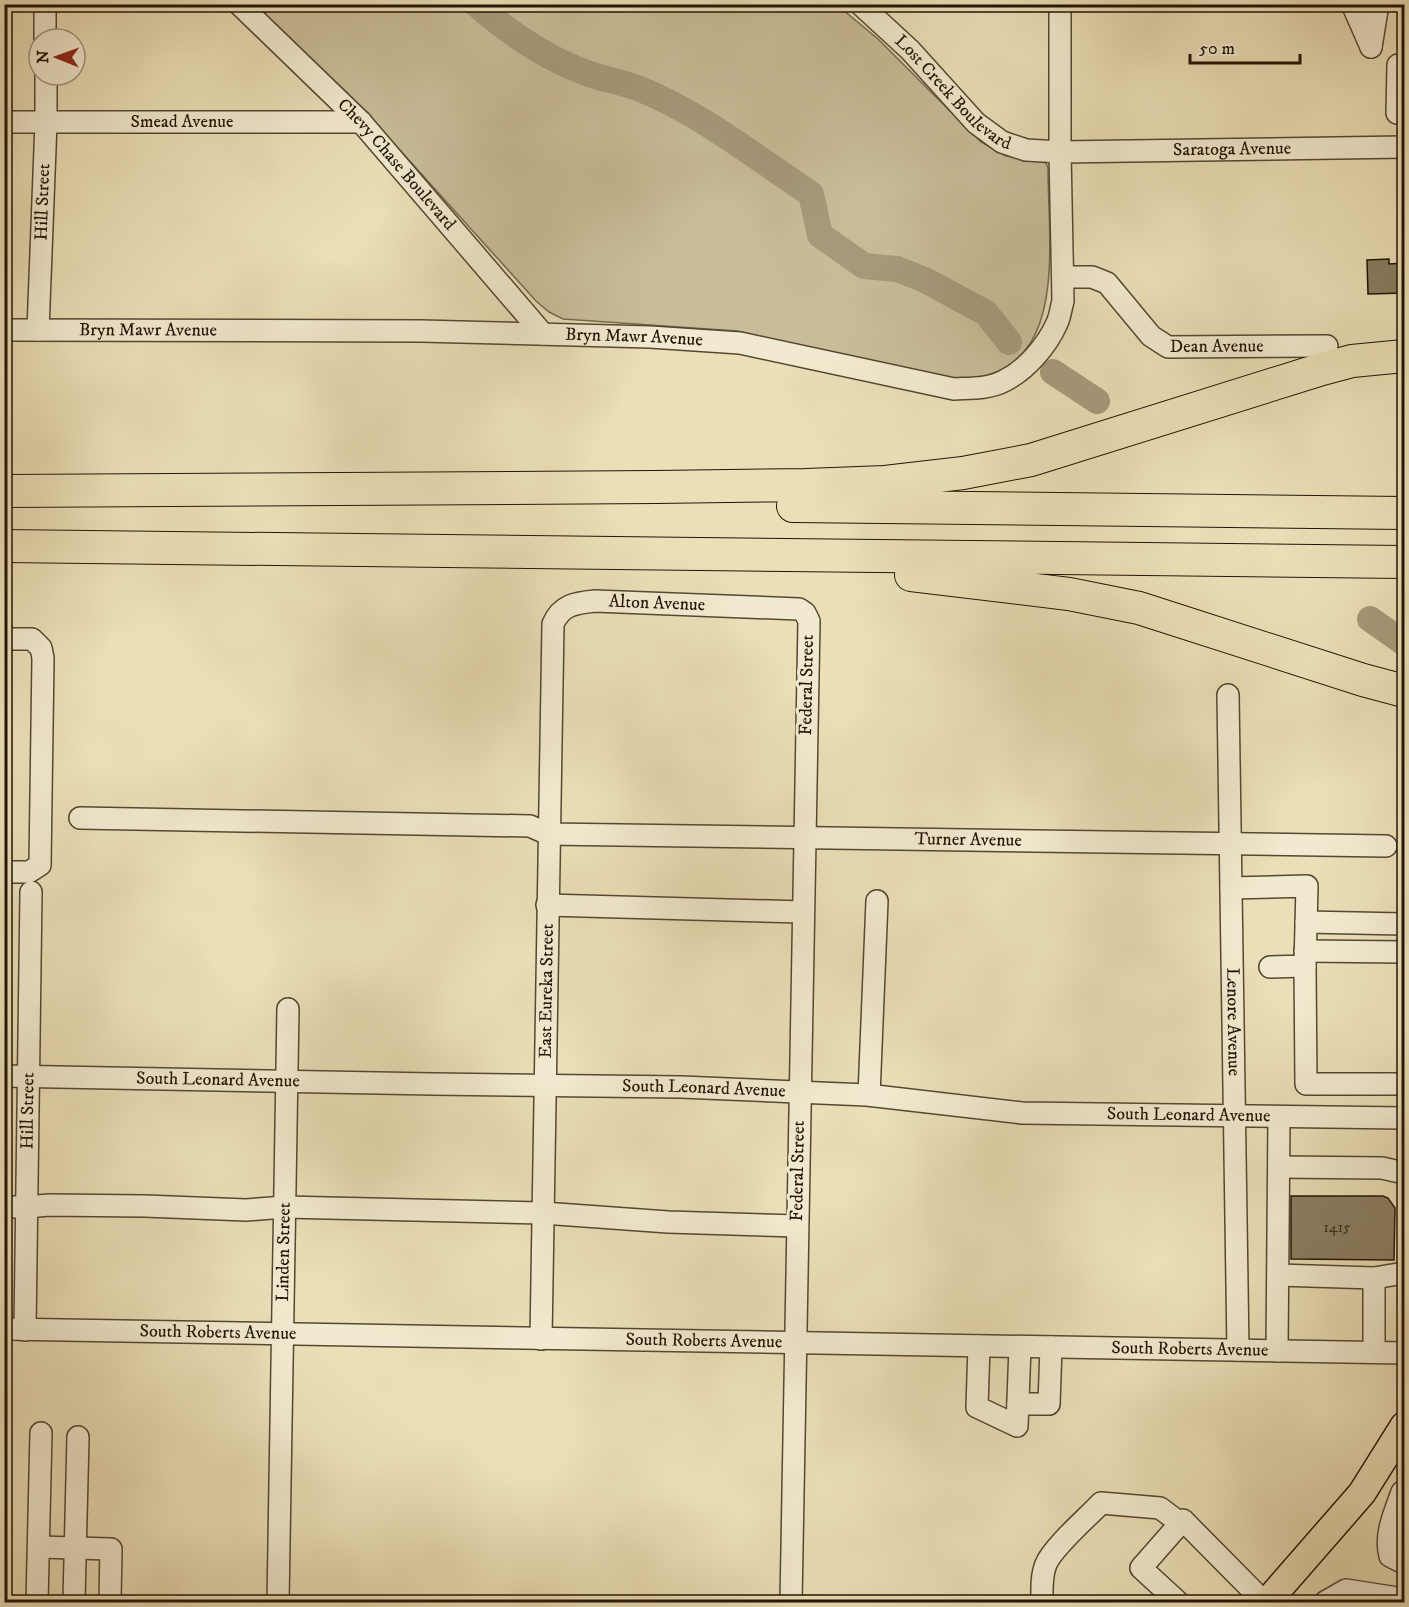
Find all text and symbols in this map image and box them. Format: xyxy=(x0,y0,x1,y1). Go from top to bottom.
north arrow xyxy=(27,27,87,87)
scale bar xyxy=(1190,27,1300,65)
street label: Lost Creek Boulevard xyxy=(890,30,1014,155)
text: 50 m xyxy=(1199,38,1235,60)
text: N xyxy=(33,50,53,63)
street label: Chevy Chase Boulevard xyxy=(333,94,460,235)
street label: Smead Avenue xyxy=(131,111,233,133)
street label: Saratoga Avenue xyxy=(1173,138,1291,161)
street label: Hill Street xyxy=(30,163,55,241)
street label: Bryn Mawr Avenue xyxy=(79,319,217,342)
street label: Bryn Mawr Avenue xyxy=(565,324,703,351)
street label: Dean Avenue xyxy=(1170,335,1264,358)
street label: Alton Avenue xyxy=(608,591,706,616)
street label: Federal Street xyxy=(795,634,819,736)
street label: Turner Avenue xyxy=(915,828,1022,852)
street label: East Eureka Street xyxy=(535,923,559,1059)
street label: Lenore Avenue xyxy=(1221,968,1245,1076)
street label: South Leonard Avenue xyxy=(136,1067,300,1093)
street label: Hill Street xyxy=(16,1072,40,1150)
street label: South Leonard Avenue xyxy=(622,1075,786,1102)
street label: South Leonard Avenue xyxy=(1107,1103,1271,1127)
street label: Federal Street xyxy=(786,1120,810,1222)
street label: Linden Street xyxy=(272,1202,296,1302)
house number: 1415 xyxy=(1323,1218,1351,1237)
street label: South Roberts Avenue xyxy=(139,1320,297,1345)
street label: South Roberts Avenue xyxy=(625,1329,782,1353)
street label: South Roberts Avenue xyxy=(1111,1337,1268,1362)

